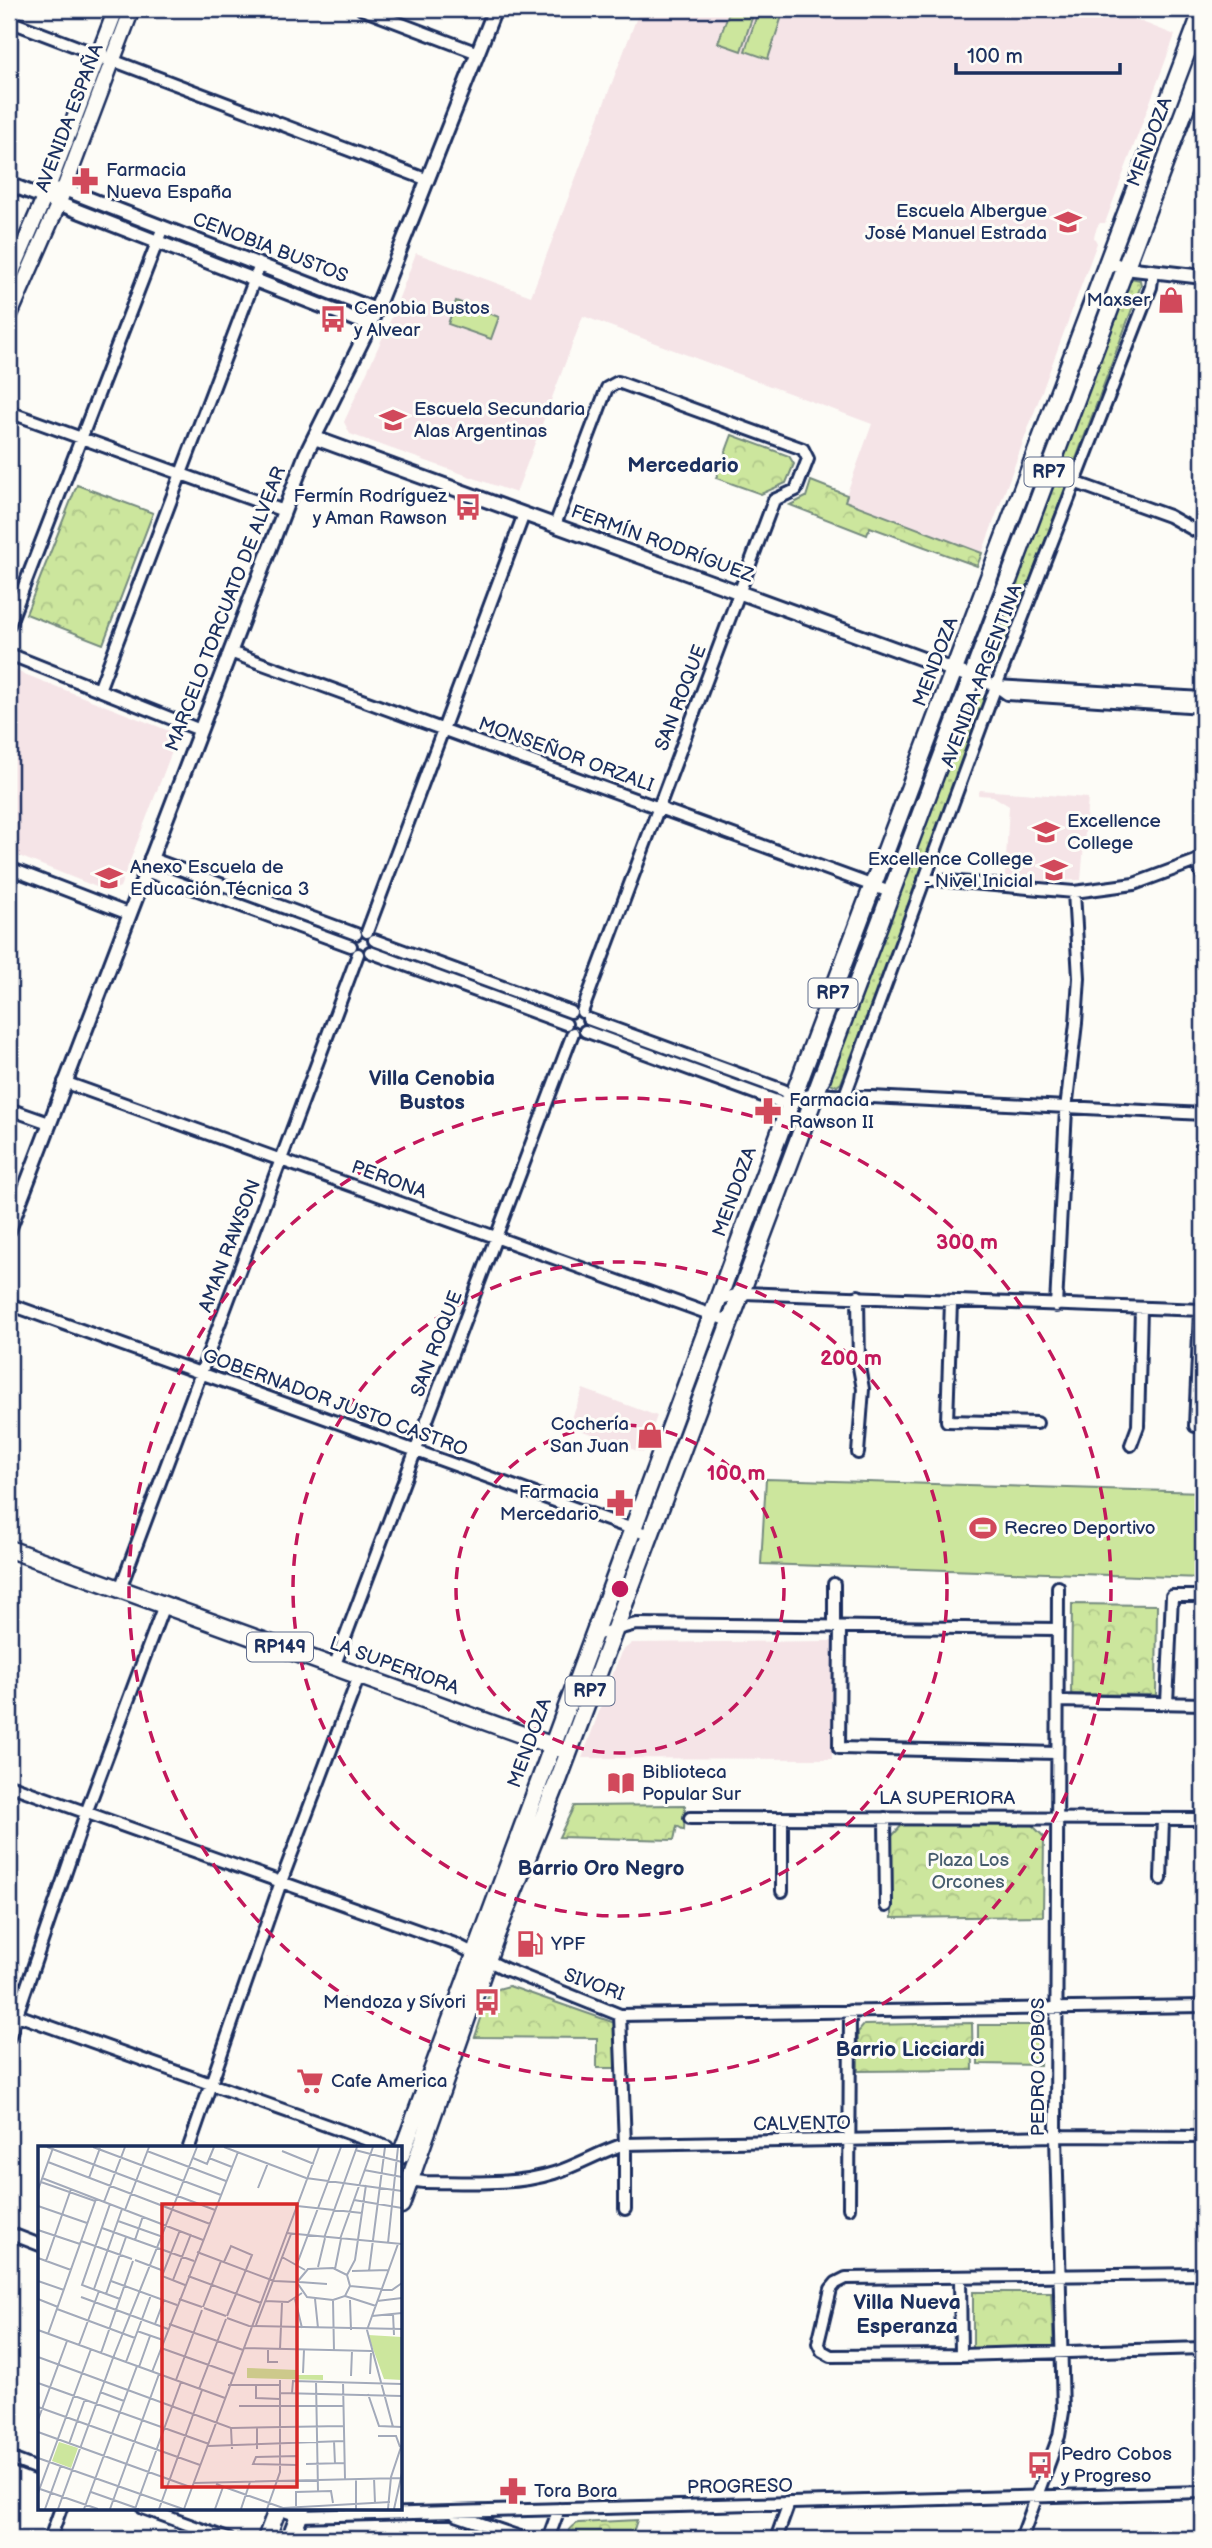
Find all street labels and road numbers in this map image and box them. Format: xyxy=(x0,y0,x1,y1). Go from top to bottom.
street label: AVENIDA ESPAÑA xyxy=(31,40,109,195)
street label: MENDOZA xyxy=(1122,94,1178,190)
street label: CENOBIA BUSTOS xyxy=(189,208,351,288)
road number: RP7 xyxy=(1024,458,1074,486)
street label: MARCELO TORCUATO DE ALVEAR xyxy=(161,463,291,755)
street label: FERMÍN RODRÍGUEZ xyxy=(568,499,757,588)
street label: AVENIDA ARGENTINA xyxy=(937,581,1028,771)
street label: MENDOZA xyxy=(908,614,964,710)
street label: SAN ROQUE xyxy=(650,642,712,754)
street label: MONSEÑOR ORZALI xyxy=(475,713,657,797)
road number: RP7 xyxy=(808,978,858,1008)
street label: MENDOZA xyxy=(708,1144,762,1240)
street label: PERONA xyxy=(348,1156,430,1204)
street label: AMAN RAWSON xyxy=(194,1176,266,1316)
street label: SAN ROQUE xyxy=(406,1288,468,1400)
street label: GOBERNADOR JUSTO CASTRO xyxy=(199,1344,471,1462)
road number: RP149 xyxy=(247,1632,313,1662)
street label: LA SUPERIORA xyxy=(326,1632,462,1700)
road number: RP7 xyxy=(566,1676,614,1706)
street label: MENDOZA xyxy=(503,1695,557,1791)
street label: LA SUPERIORA xyxy=(879,1787,1015,1810)
street label: SIVORI xyxy=(561,1964,627,2007)
street label: PEDRO COBOS xyxy=(1027,1998,1050,2136)
street label: CALVENTO xyxy=(753,2112,851,2136)
street label: PROGRESO xyxy=(687,2475,793,2499)

